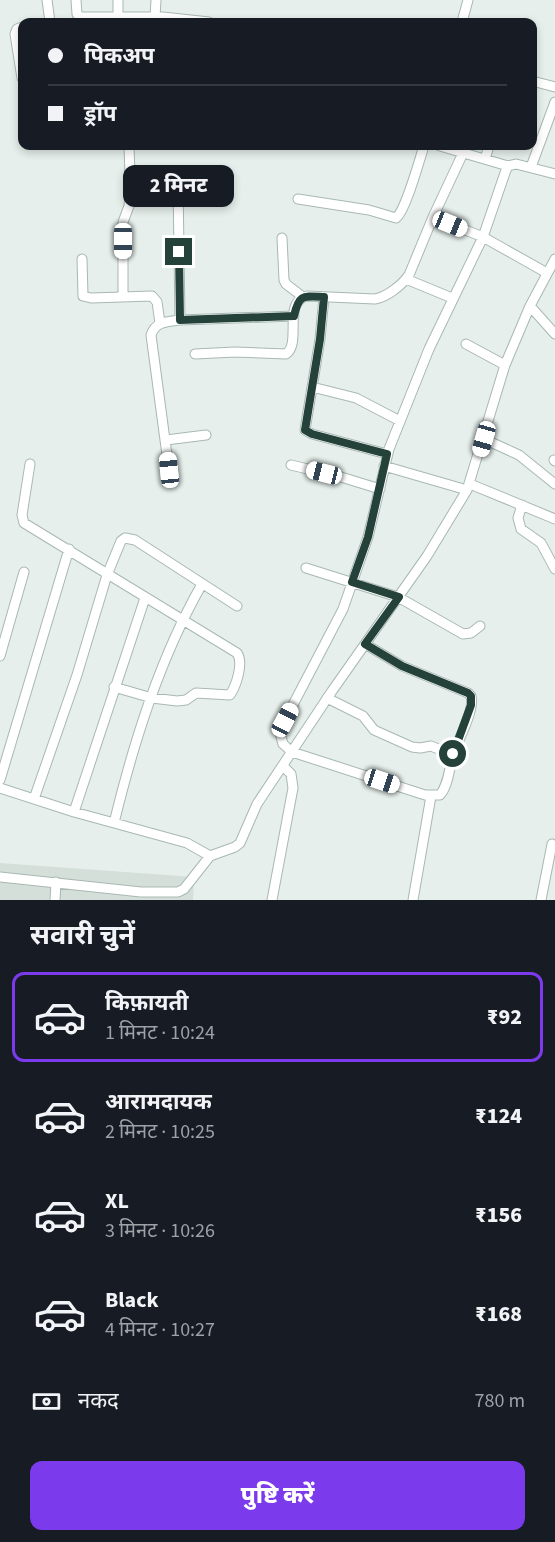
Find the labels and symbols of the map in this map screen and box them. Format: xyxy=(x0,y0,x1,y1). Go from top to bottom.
callout: 2 मिनट xyxy=(124,165,234,207)
car xyxy=(430,209,470,239)
car xyxy=(114,223,132,259)
route end xyxy=(165,238,192,265)
car xyxy=(470,419,498,459)
car xyxy=(158,451,180,489)
car xyxy=(304,460,344,486)
car xyxy=(269,700,301,740)
route start xyxy=(439,740,466,767)
car xyxy=(362,767,402,795)

